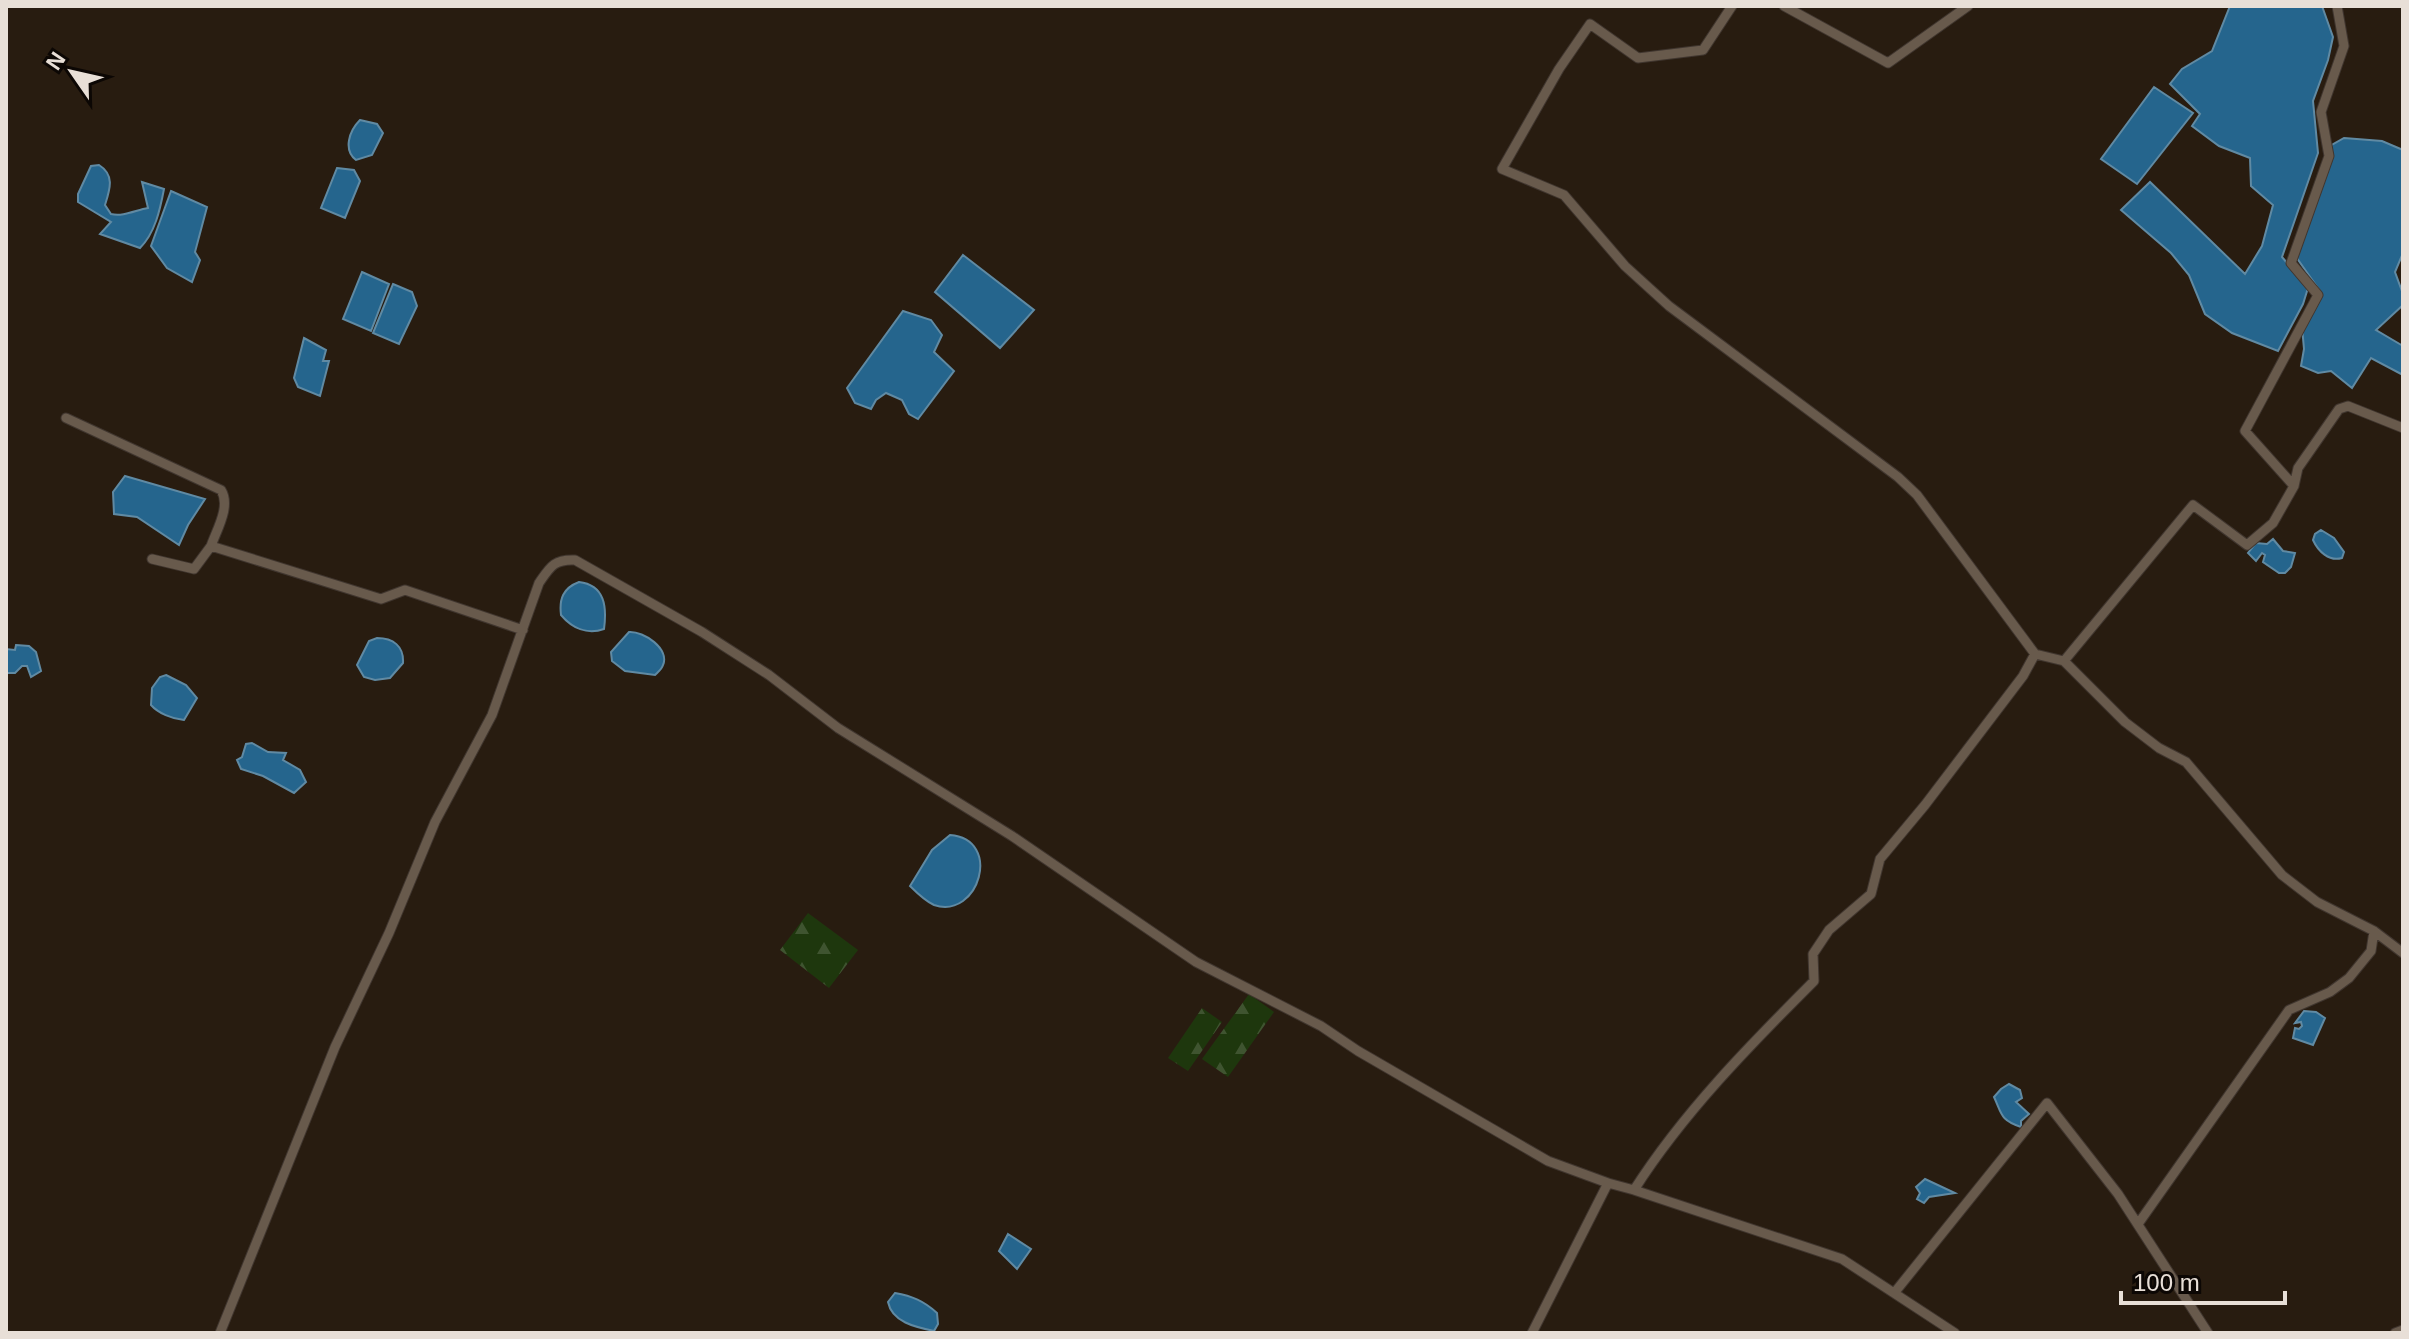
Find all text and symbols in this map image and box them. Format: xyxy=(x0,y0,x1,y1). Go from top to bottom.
north arrow xyxy=(32,32,112,112)
text: N xyxy=(41,48,71,75)
scale bar xyxy=(2121,1255,2285,1305)
text: 100 m xyxy=(2133,1269,2200,1296)

